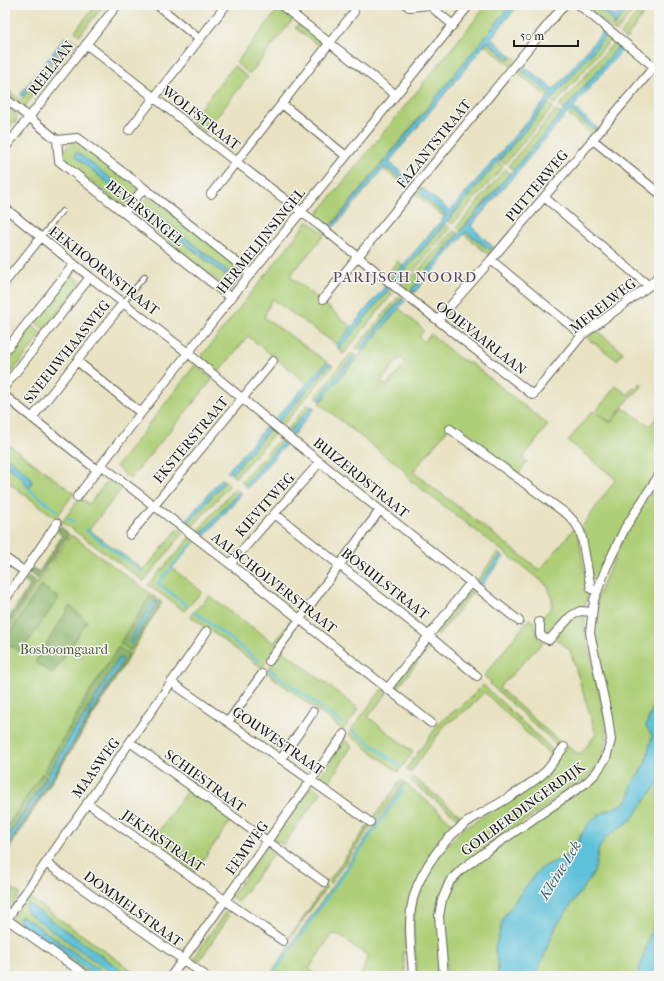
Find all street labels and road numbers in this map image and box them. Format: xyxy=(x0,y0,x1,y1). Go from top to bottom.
street label: REELAAN xyxy=(24,37,78,99)
street label: WOLFSTRAAT xyxy=(158,82,244,154)
street label: FAZANTSTRAAT xyxy=(393,96,475,192)
street label: PUTTERWEG xyxy=(502,147,572,225)
street label: BEVERSINGEL xyxy=(103,176,188,250)
street label: HERMELIJNSINGEL xyxy=(213,184,309,297)
street label: EEKHOORNSTRAAT xyxy=(46,223,163,320)
street label: MERELWEG xyxy=(566,275,640,337)
street label: SNEEUWHAASWEG xyxy=(20,297,114,407)
street label: OOIEVAARLAAN xyxy=(432,297,530,379)
street label: EKSTERSTRAAT xyxy=(150,393,233,487)
street label: BUIZERDSTRAAT xyxy=(310,434,413,522)
street label: KIEVITWEG xyxy=(232,469,298,541)
street label: AALSCHOLVERSTRAAT xyxy=(207,528,340,638)
street label: BOSUILSTRAAT xyxy=(338,545,433,624)
street label: GOUWESTRAAT xyxy=(229,703,328,779)
street label: MAASWEG xyxy=(68,734,124,801)
street label: SCHIESTRAAT xyxy=(161,746,249,816)
street label: GOILBERDINGERDIJK xyxy=(458,758,589,860)
street label: JEKERSTRAAT xyxy=(118,806,208,876)
street label: EEMWEG xyxy=(222,818,272,878)
street label: DOMMELSTRAAT xyxy=(80,867,186,951)

